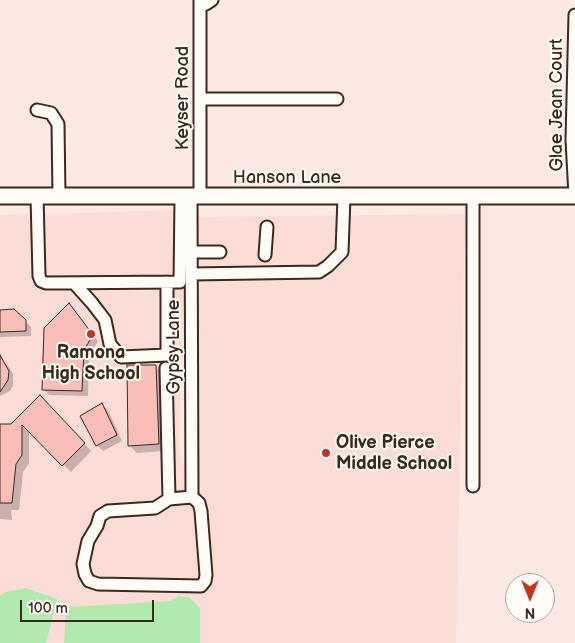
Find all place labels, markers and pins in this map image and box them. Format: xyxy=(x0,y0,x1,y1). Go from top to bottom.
marker: Ramona High School xyxy=(85,328,97,340)
place label: Ramona High School xyxy=(42,342,140,384)
place label: Olive Pierce Middle School xyxy=(336,432,452,474)
marker: Olive Pierce Middle School xyxy=(320,447,332,459)

